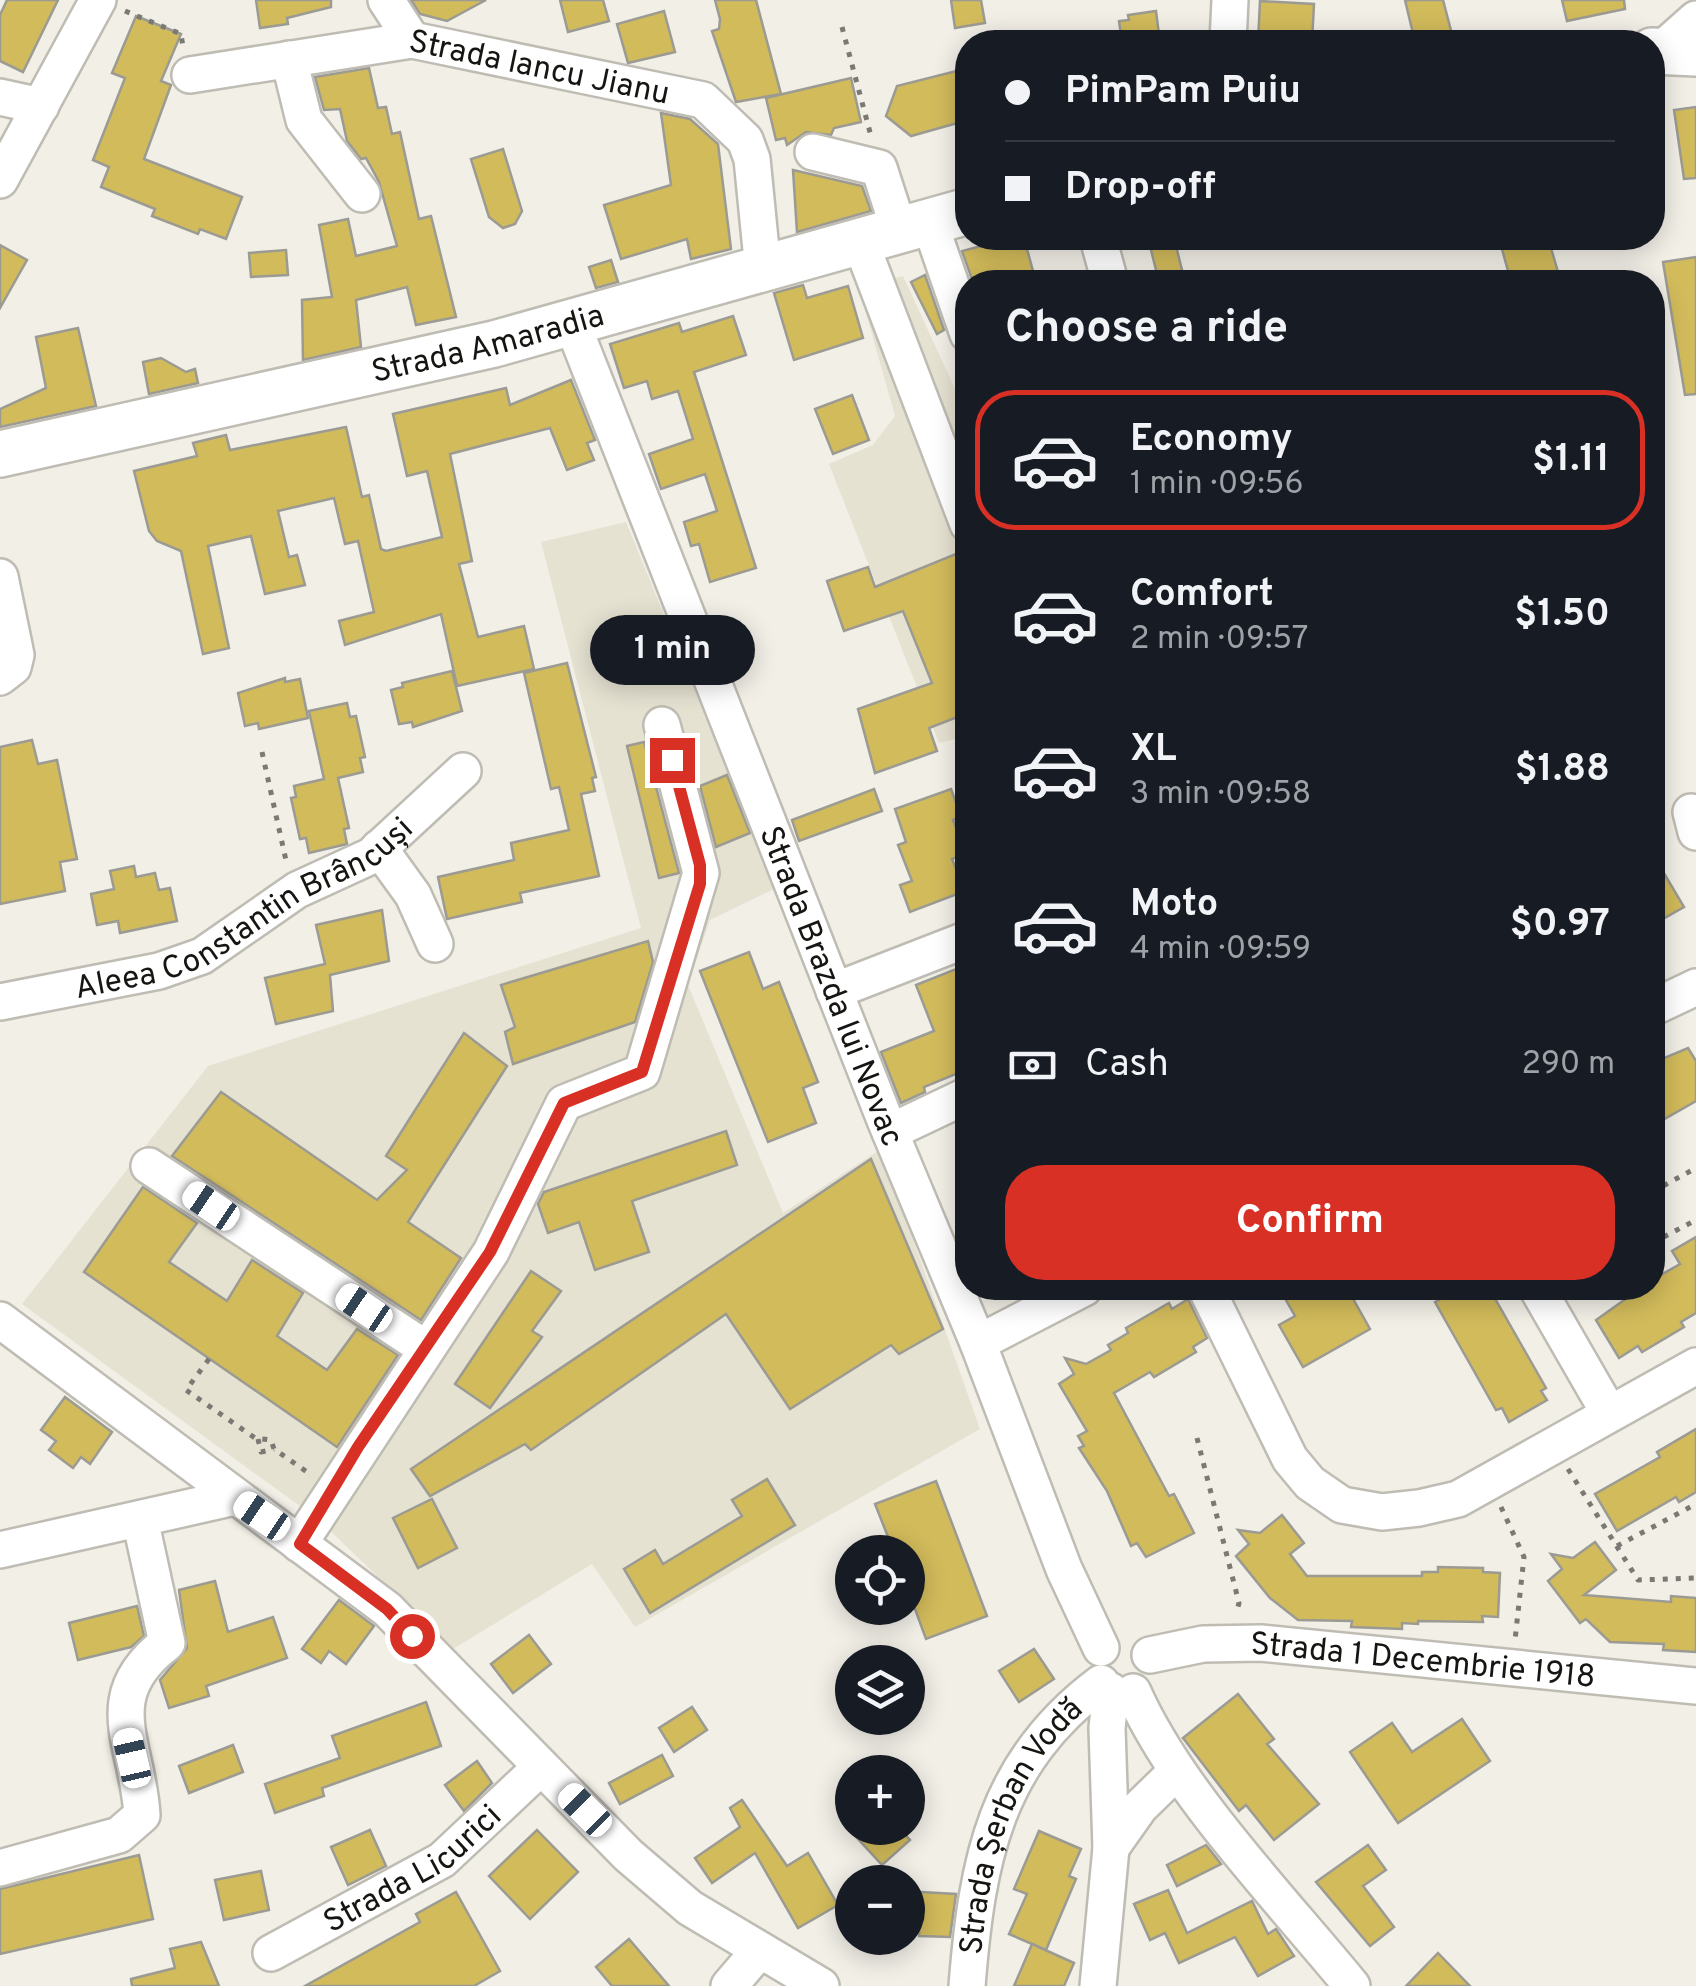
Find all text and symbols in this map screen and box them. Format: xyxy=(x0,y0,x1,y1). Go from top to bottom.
street label: Strada Iancu Jianu xyxy=(405,23,673,116)
text: PimPam Puiu xyxy=(1065,68,1301,117)
text: Drop-off xyxy=(1065,164,1216,213)
street label: Strada Amaradia xyxy=(368,297,609,394)
text: Choose a ride xyxy=(1005,301,1288,358)
icon: car xyxy=(1010,415,1100,505)
text: Economy xyxy=(1130,416,1292,465)
text: $1.11 xyxy=(1532,436,1610,485)
text: 1 min · 09:56 xyxy=(1130,465,1304,505)
icon: car xyxy=(1010,570,1100,660)
text: Comfort xyxy=(1130,571,1274,620)
text: $1.50 xyxy=(1514,591,1610,640)
callout: 1 min xyxy=(590,615,754,685)
text: 2 min · 09:57 xyxy=(1130,620,1309,660)
text: 1 min xyxy=(634,630,711,670)
icon: car xyxy=(1010,725,1100,815)
text: XL xyxy=(1130,726,1177,775)
route end xyxy=(650,738,695,783)
text: $1.88 xyxy=(1515,746,1610,795)
text: 3 min · 09:58 xyxy=(1130,775,1311,815)
street label: Aleea Constantin Brâncuși xyxy=(72,810,423,1010)
street label: Strada Brazda lui Novac xyxy=(749,821,911,1153)
icon: car xyxy=(1010,880,1100,970)
text: Moto xyxy=(1130,881,1218,930)
text: $0.97 xyxy=(1510,901,1610,950)
text: 4 min · 09:59 xyxy=(1130,930,1311,970)
icon: cash xyxy=(1005,1038,1060,1093)
text: Cash xyxy=(1085,1041,1169,1090)
text: 290 m xyxy=(1521,1045,1615,1085)
button: Confirm xyxy=(1005,1165,1615,1280)
car xyxy=(178,1177,244,1235)
car xyxy=(331,1279,397,1337)
car xyxy=(229,1487,295,1545)
map controls xyxy=(835,1535,925,1955)
button: locate xyxy=(835,1535,925,1625)
route start xyxy=(390,1614,435,1659)
street label: Strada 1 Decembrie 1918 xyxy=(1250,1626,1597,1699)
button: layers xyxy=(835,1645,925,1735)
street label: Strada Șerban Vodă xyxy=(953,1691,1092,1957)
car xyxy=(111,1725,153,1791)
button: + xyxy=(835,1755,925,1845)
car xyxy=(553,1778,617,1842)
street label: Strada Licurici xyxy=(317,1797,511,1944)
button: − xyxy=(835,1865,925,1955)

